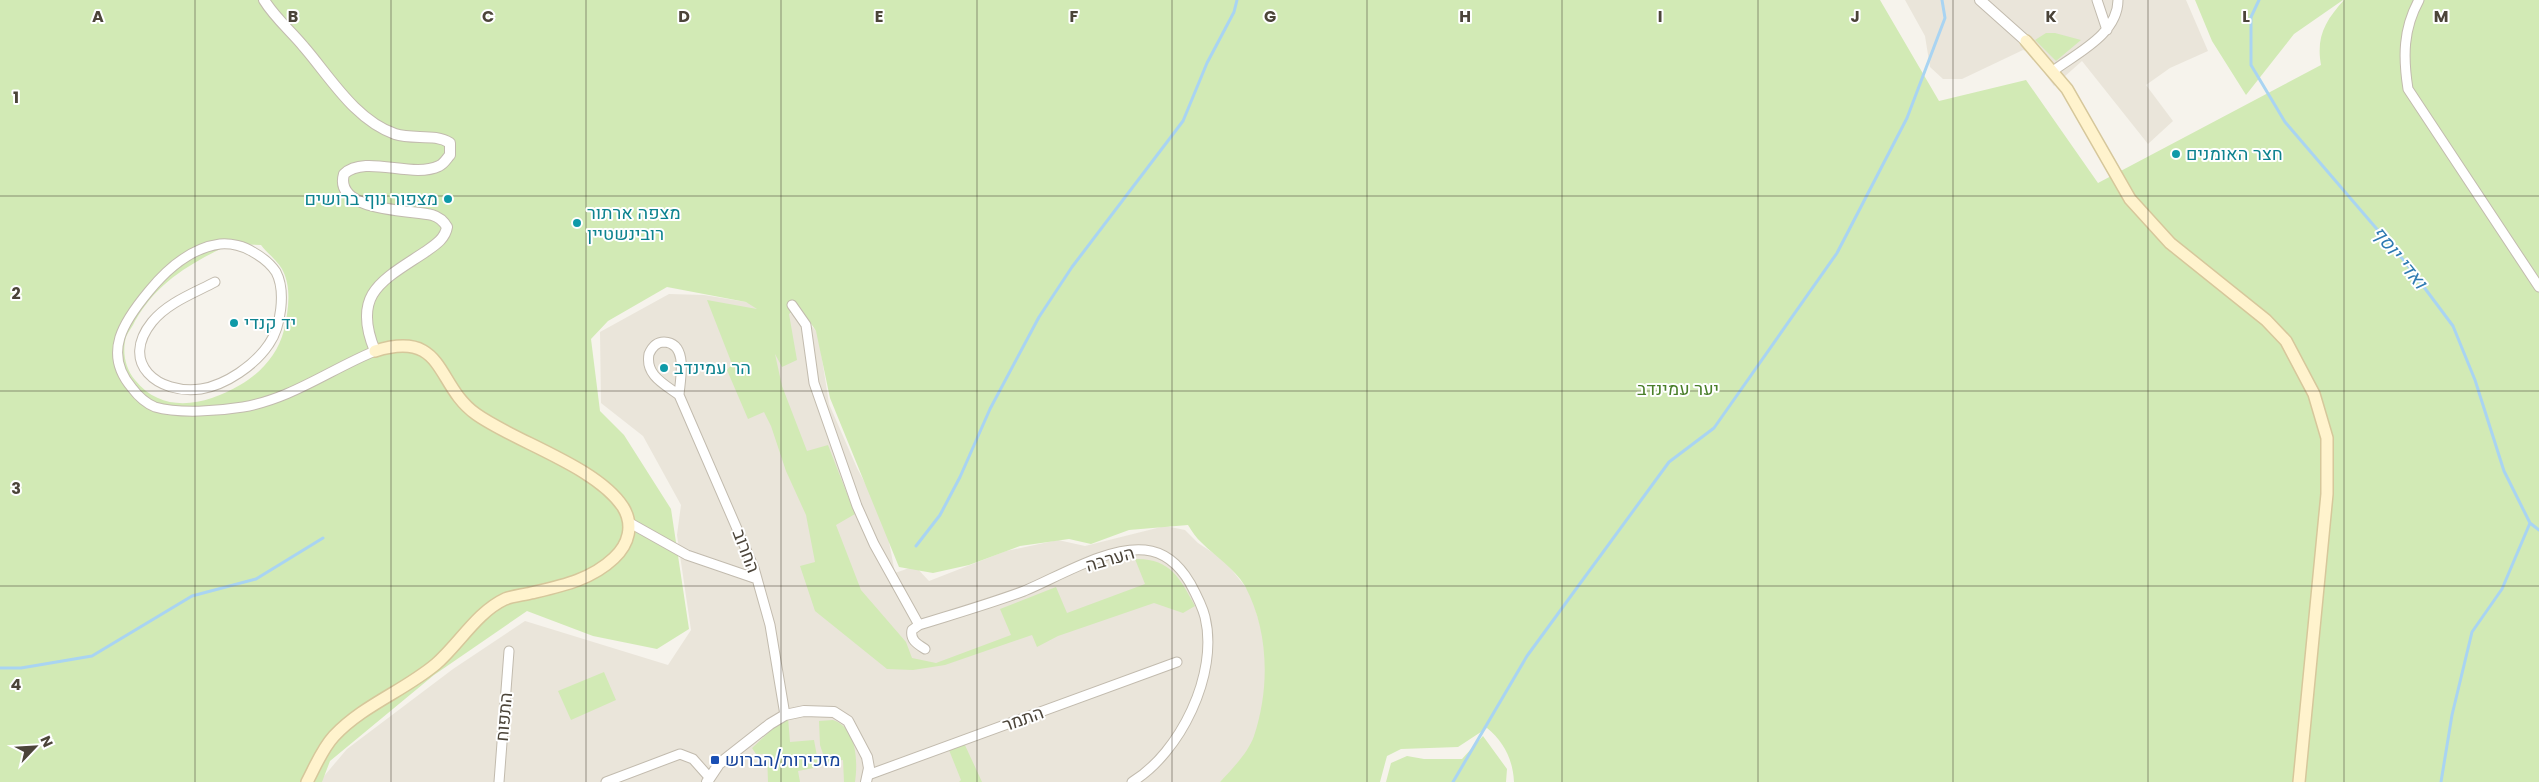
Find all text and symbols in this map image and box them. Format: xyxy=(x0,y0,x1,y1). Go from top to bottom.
text: A xyxy=(92,5,104,28)
text: B xyxy=(288,5,298,28)
text: C xyxy=(482,5,494,28)
text: D xyxy=(678,5,690,28)
text: E xyxy=(875,5,883,28)
text: F xyxy=(1070,5,1079,28)
text: G xyxy=(1264,5,1276,28)
text: H xyxy=(1459,5,1471,28)
text: I xyxy=(1658,5,1662,28)
text: J xyxy=(1850,5,1860,28)
text: K xyxy=(2045,5,2057,28)
text: L xyxy=(2242,5,2250,28)
text: M xyxy=(2434,5,2448,28)
text: 1 xyxy=(13,86,19,109)
place label: חצר האומנים xyxy=(2186,141,2283,166)
marker: חצר האומנים xyxy=(2170,148,2182,160)
place label: מצפור נוף ברושים xyxy=(304,186,438,211)
marker: מצפור נוף ברושים xyxy=(442,193,454,205)
place label: מצפה ארתור רובינשטיין xyxy=(587,200,681,246)
marker: מצפה ארתור רובינשטיין xyxy=(571,217,583,229)
water label: ואדי יוסף xyxy=(2366,220,2434,296)
text: 2 xyxy=(11,282,21,305)
place label: יד קנדי xyxy=(244,310,296,335)
marker: יד קנדי xyxy=(228,317,240,329)
place label: הר עמינדב xyxy=(674,355,751,380)
marker: הר עמינדב xyxy=(658,362,670,374)
park label: יער עמינדב xyxy=(1637,376,1719,401)
text: 3 xyxy=(11,477,21,500)
street label: החרוב xyxy=(727,525,766,576)
street label: הערבה xyxy=(1082,540,1137,577)
text: 4 xyxy=(11,673,22,696)
street label: התפוח xyxy=(489,691,518,743)
street label: התמר xyxy=(999,700,1047,737)
north arrow xyxy=(10,722,60,772)
text: N xyxy=(35,733,58,751)
place label: מזכירות/הברוש xyxy=(725,747,840,772)
marker: מזכירות/הברוש xyxy=(709,754,721,766)

